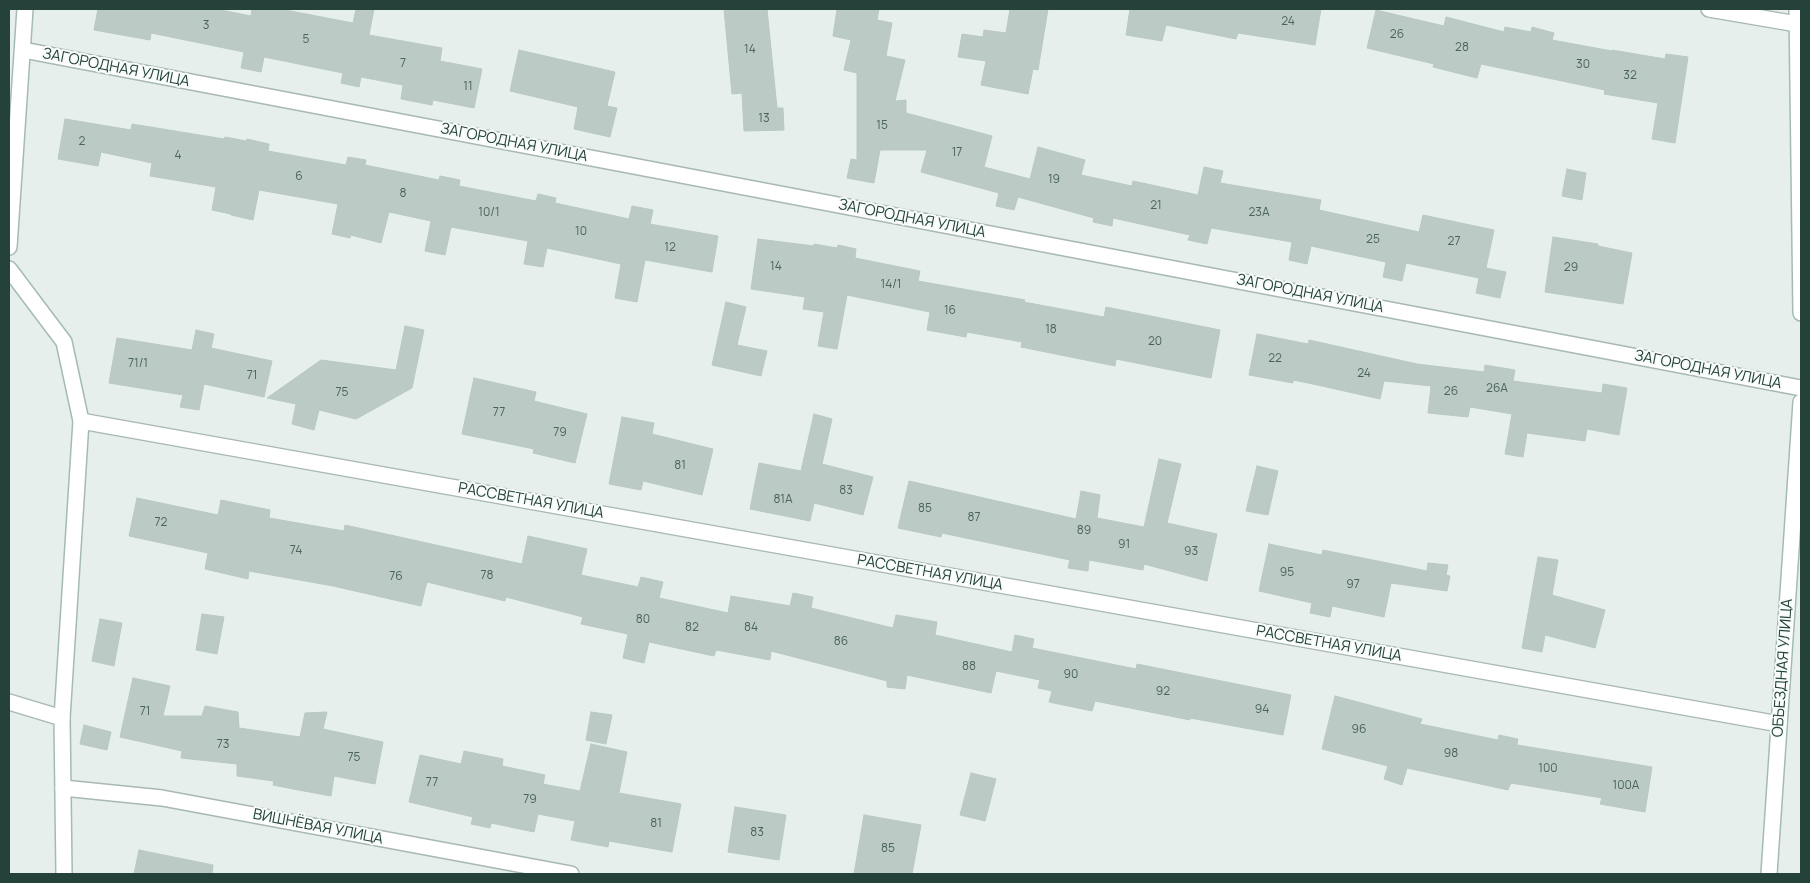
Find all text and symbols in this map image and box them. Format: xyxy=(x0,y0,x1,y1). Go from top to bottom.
house number: 24 xyxy=(1281,15,1295,29)
house number: 3 xyxy=(203,19,209,33)
house number: 26 xyxy=(1390,28,1404,42)
house number: 5 xyxy=(303,33,309,47)
house number: 28 xyxy=(1455,41,1469,55)
house number: 14 xyxy=(744,43,756,57)
street label: ЗАГОРОДНАЯ УЛИЦА xyxy=(41,45,191,91)
house number: 7 xyxy=(400,57,406,71)
house number: 30 xyxy=(1576,58,1590,72)
house number: 32 xyxy=(1623,69,1637,83)
house number: 11 xyxy=(463,80,473,94)
house number: 13 xyxy=(758,112,770,126)
house number: 15 xyxy=(876,119,888,133)
street label: ЗАГОРОДНАЯ УЛИЦА xyxy=(439,120,589,166)
house number: 2 xyxy=(79,135,85,149)
house number: 17 xyxy=(952,146,962,160)
house number: 4 xyxy=(174,149,182,163)
house number: 6 xyxy=(295,170,303,184)
house number: 19 xyxy=(1048,173,1060,187)
house number: 8 xyxy=(400,187,406,201)
street label: ЗАГОРОДНАЯ УЛИЦА xyxy=(837,196,987,242)
house number: 21 xyxy=(1150,199,1162,213)
house number: 10/1 xyxy=(478,206,500,220)
house number: 23А xyxy=(1248,206,1270,220)
house number: 10 xyxy=(575,225,587,239)
house number: 25 xyxy=(1366,233,1380,247)
house number: 27 xyxy=(1448,235,1460,249)
house number: 12 xyxy=(664,241,676,255)
house number: 14 xyxy=(770,260,782,274)
house number: 29 xyxy=(1564,261,1578,275)
street label: ЗАГОРОДНАЯ УЛИЦА xyxy=(1235,271,1385,317)
house number: 14/1 xyxy=(880,278,902,292)
house number: 16 xyxy=(944,304,956,318)
house number: 18 xyxy=(1045,323,1057,337)
house number: 20 xyxy=(1148,335,1162,349)
street label: ЗАГОРОДНАЯ УЛИЦА xyxy=(1633,347,1783,393)
house number: 22 xyxy=(1268,352,1282,366)
house number: 71/1 xyxy=(128,357,148,371)
house number: 24 xyxy=(1357,367,1371,381)
house number: 71 xyxy=(247,369,257,383)
house number: 26А xyxy=(1486,382,1508,396)
house number: 26 xyxy=(1444,385,1458,399)
house number: 75 xyxy=(336,386,348,400)
house number: 77 xyxy=(493,406,505,420)
house number: 79 xyxy=(553,426,567,440)
house number: 81 xyxy=(674,459,686,473)
street label: РАССВЕТНАЯ УЛИЦА xyxy=(457,479,605,523)
house number: 83 xyxy=(839,484,853,498)
house number: 81А xyxy=(773,493,793,507)
house number: 85 xyxy=(918,502,932,516)
house number: 87 xyxy=(968,511,980,525)
house number: 72 xyxy=(155,516,167,530)
house number: 89 xyxy=(1077,524,1091,538)
house number: 91 xyxy=(1118,538,1130,552)
house number: 74 xyxy=(290,544,302,558)
house number: 93 xyxy=(1184,545,1198,559)
street label: РАССВЕТНАЯ УЛИЦА xyxy=(856,551,1004,595)
house number: 95 xyxy=(1280,566,1294,580)
house number: 78 xyxy=(481,569,493,583)
house number: 76 xyxy=(389,570,403,584)
house number: 97 xyxy=(1346,578,1360,592)
street label: ОБЪЕЗДНАЯ УЛИЦА xyxy=(1769,598,1797,738)
house number: 80 xyxy=(636,613,650,627)
house number: 82 xyxy=(685,621,699,635)
house number: 84 xyxy=(744,621,758,635)
street label: РАССВЕТНАЯ УЛИЦА xyxy=(1255,622,1403,666)
house number: 86 xyxy=(834,635,848,649)
house number: 88 xyxy=(962,660,976,674)
house number: 90 xyxy=(1064,668,1078,682)
house number: 92 xyxy=(1156,685,1170,699)
house number: 94 xyxy=(1255,703,1269,717)
house number: 71 xyxy=(140,705,150,719)
house number: 96 xyxy=(1352,723,1366,737)
house number: 73 xyxy=(217,738,229,752)
house number: 98 xyxy=(1444,747,1458,761)
house number: 75 xyxy=(348,751,360,765)
house number: 100 xyxy=(1538,762,1558,776)
house number: 77 xyxy=(426,776,438,790)
house number: 100А xyxy=(1613,779,1639,793)
house number: 79 xyxy=(523,793,537,807)
street label: ВИШНЁВАЯ УЛИЦА xyxy=(251,806,385,848)
house number: 81 xyxy=(650,817,662,831)
house number: 83 xyxy=(750,826,764,840)
house number: 85 xyxy=(881,842,895,856)

